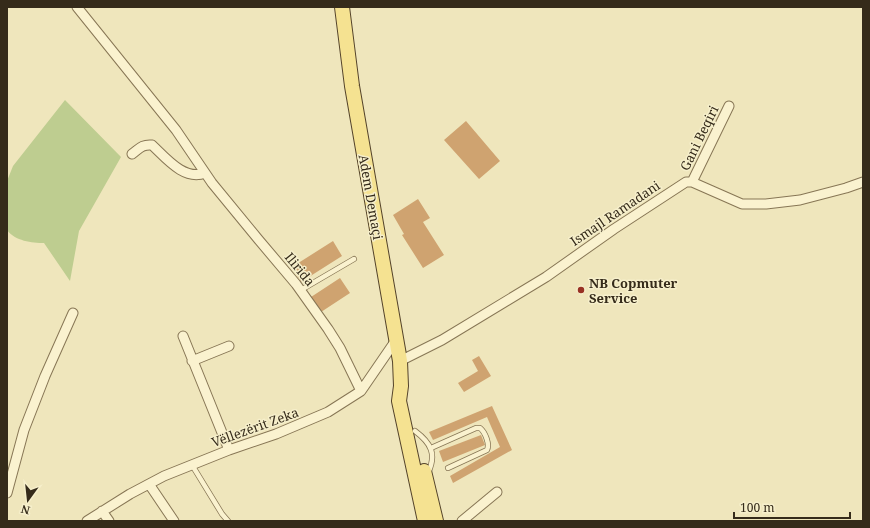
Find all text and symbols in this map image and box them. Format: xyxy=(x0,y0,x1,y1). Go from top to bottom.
street label: Gani Beqiri xyxy=(675,102,723,174)
street label: Adem Demaçi xyxy=(355,153,387,241)
street label: Ismajl Ramadani xyxy=(567,176,663,250)
street label: Ilirida xyxy=(281,248,319,290)
place label: NB Copmuter Service xyxy=(589,274,678,307)
marker: NB Copmuter Service xyxy=(576,285,586,295)
street label: Vëllezërit Zeka xyxy=(209,403,301,451)
north arrow xyxy=(8,480,48,520)
scale bar xyxy=(734,494,850,520)
text: 100 m xyxy=(740,499,775,516)
text: N xyxy=(19,502,31,519)

